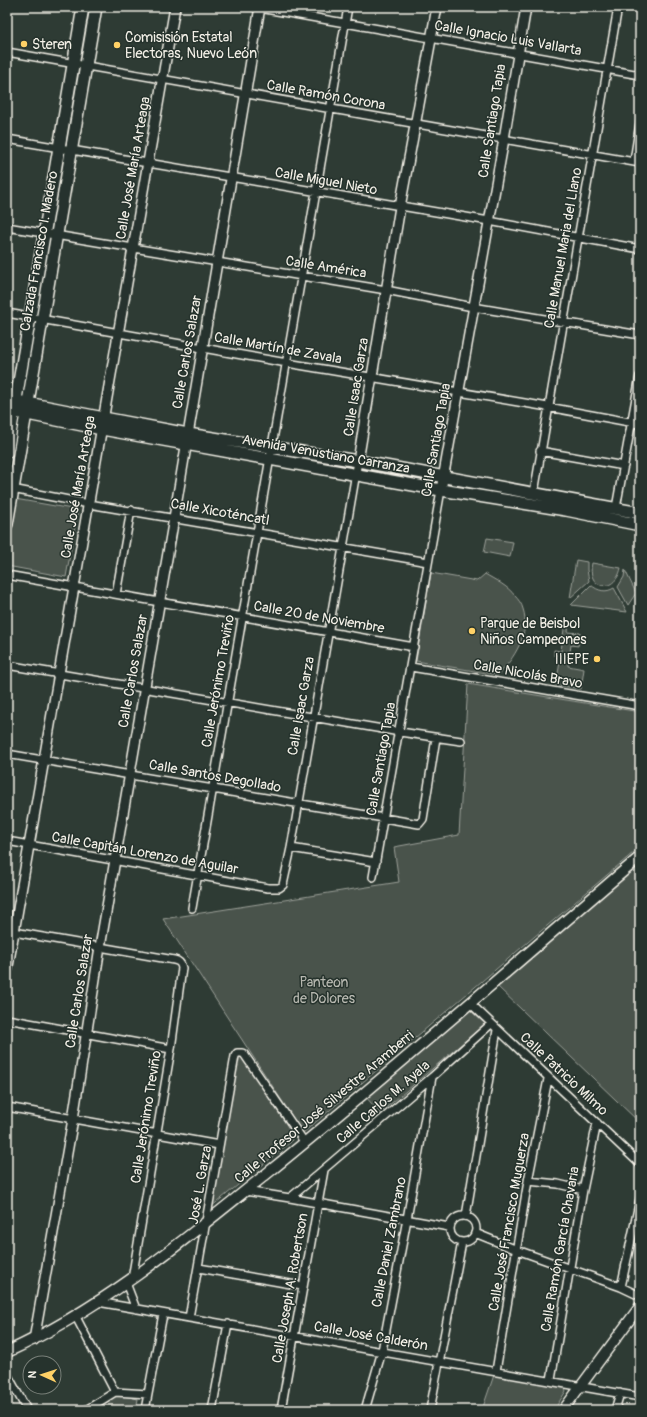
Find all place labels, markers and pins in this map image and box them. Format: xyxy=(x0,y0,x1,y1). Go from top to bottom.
place label: Comisisión Estatal Electoras, Nuevo León xyxy=(125,29,257,62)
place label: Steren xyxy=(32,36,72,53)
marker: Steren xyxy=(19,39,29,49)
marker: Comisisión Estatal Electoras, Nuevo León xyxy=(112,40,122,50)
place label: Parque de Beisbol Niños Campeones xyxy=(480,615,587,648)
marker: Parque de Beisbol Niños Campeones xyxy=(467,626,477,636)
place label: IIIEPE xyxy=(555,651,589,668)
marker: IIIEPE xyxy=(592,654,602,664)

